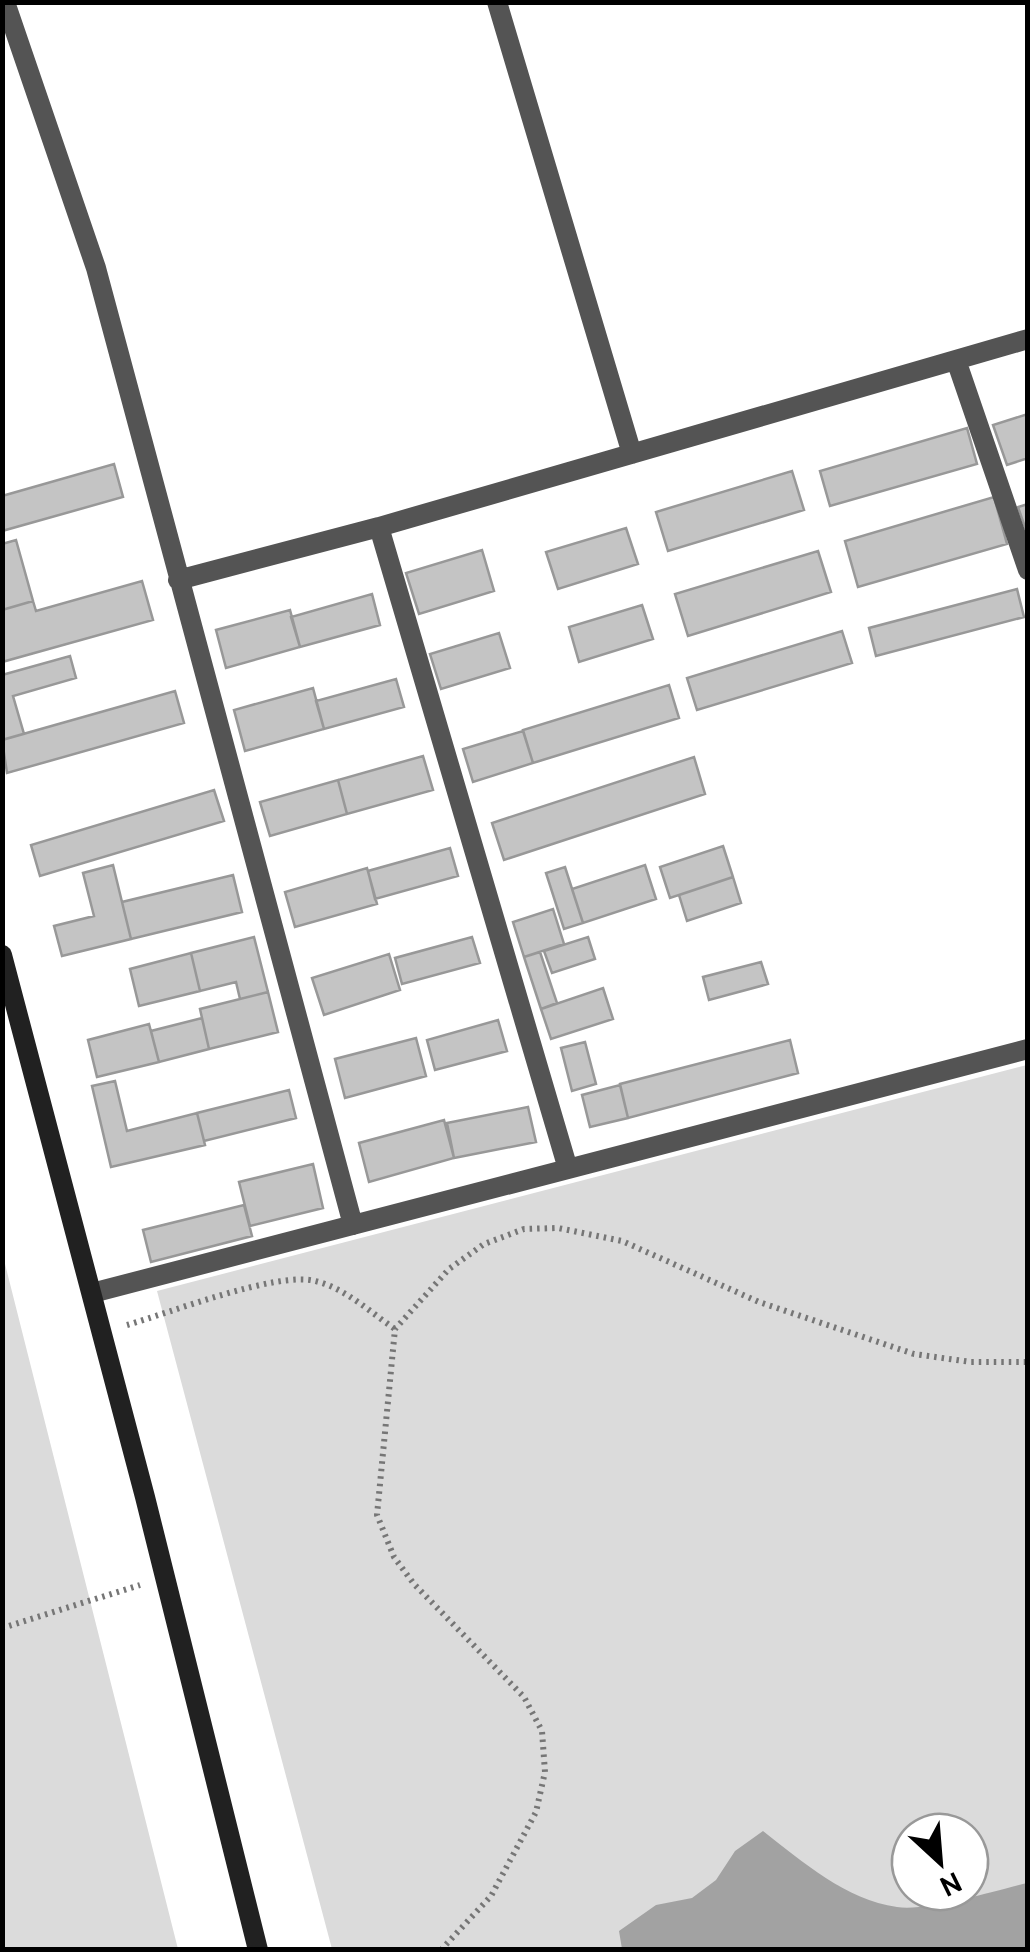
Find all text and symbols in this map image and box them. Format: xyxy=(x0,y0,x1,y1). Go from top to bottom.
north arrow xyxy=(890,1812,990,1912)
text: N xyxy=(935,1865,967,1904)

